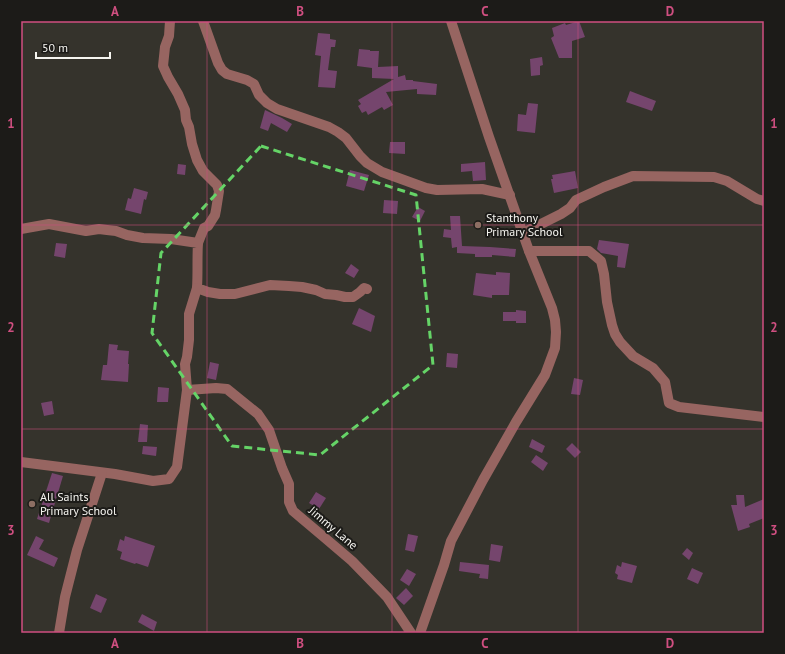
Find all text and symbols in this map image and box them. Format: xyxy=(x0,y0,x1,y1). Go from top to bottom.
text: A xyxy=(111,3,119,20)
text: B xyxy=(296,3,304,20)
text: C xyxy=(481,3,489,20)
text: D xyxy=(666,3,674,20)
scale bar xyxy=(36,34,110,60)
text: 50 m xyxy=(42,40,68,55)
text: 1 xyxy=(7,115,15,132)
text: 1 xyxy=(770,115,778,132)
place label: Stanthony Primary School xyxy=(486,210,563,239)
marker: Stanthony Primary School xyxy=(473,220,483,230)
text: 2 xyxy=(7,319,15,336)
text: 2 xyxy=(770,319,778,336)
place label: All Saints Primary School xyxy=(40,489,117,518)
marker: All Saints Primary School xyxy=(27,499,37,509)
street label: Jimmy Lane xyxy=(305,502,361,552)
text: 3 xyxy=(7,522,15,539)
text: 3 xyxy=(770,522,778,539)
text: A xyxy=(111,635,119,652)
text: B xyxy=(296,635,304,652)
text: C xyxy=(481,635,489,652)
text: D xyxy=(666,635,674,652)

